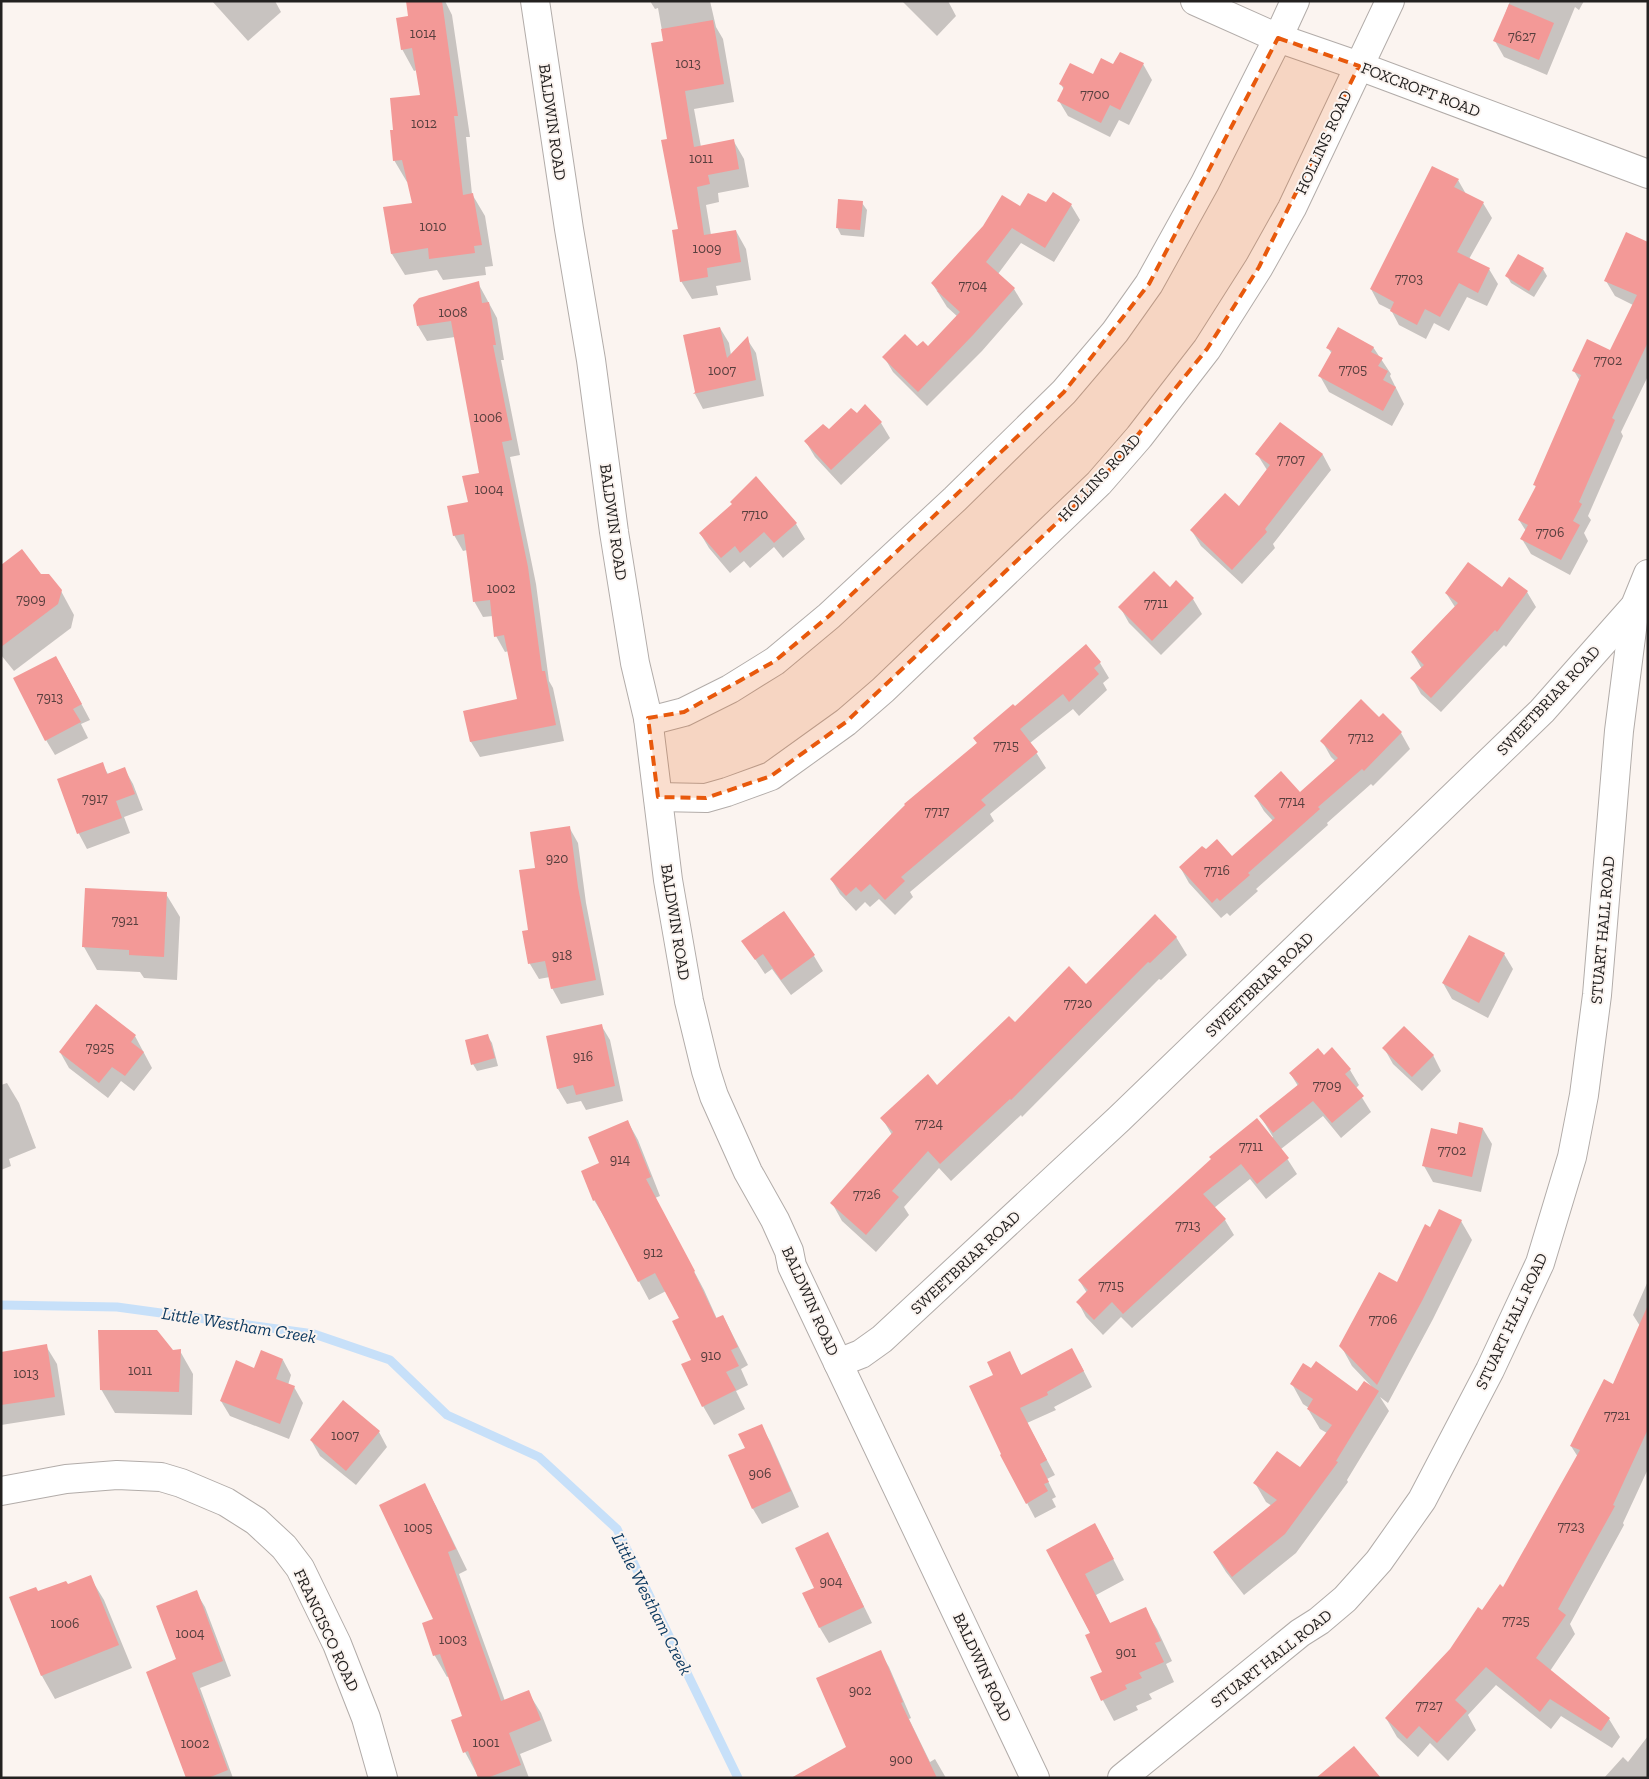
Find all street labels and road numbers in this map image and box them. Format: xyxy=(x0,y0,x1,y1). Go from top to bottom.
street label: FOXCROFT ROAD xyxy=(1359,58,1483,121)
street label: BALDWIN ROAD xyxy=(535,63,570,182)
street label: HOLLINS ROAD xyxy=(1291,87,1356,197)
street label: HOLLINS ROAD xyxy=(1054,430,1145,525)
street label: BALDWIN ROAD xyxy=(596,463,631,582)
street label: SWEETBRIAR ROAD xyxy=(1493,641,1604,759)
street label: STUART HALL ROAD xyxy=(1587,855,1618,1005)
street label: BALDWIN ROAD xyxy=(657,863,694,982)
street label: SWEETBRIAR ROAD xyxy=(1201,928,1317,1041)
street label: SWEETBRIAR ROAD xyxy=(906,1207,1024,1318)
street label: BALDWIN ROAD xyxy=(778,1244,843,1359)
street label: STUART HALL ROAD xyxy=(1471,1250,1551,1392)
street label: FRANCISCO ROAD xyxy=(290,1566,363,1695)
street label: STUART HALL ROAD xyxy=(1207,1605,1336,1712)
street label: BALDWIN ROAD xyxy=(949,1610,1016,1725)

